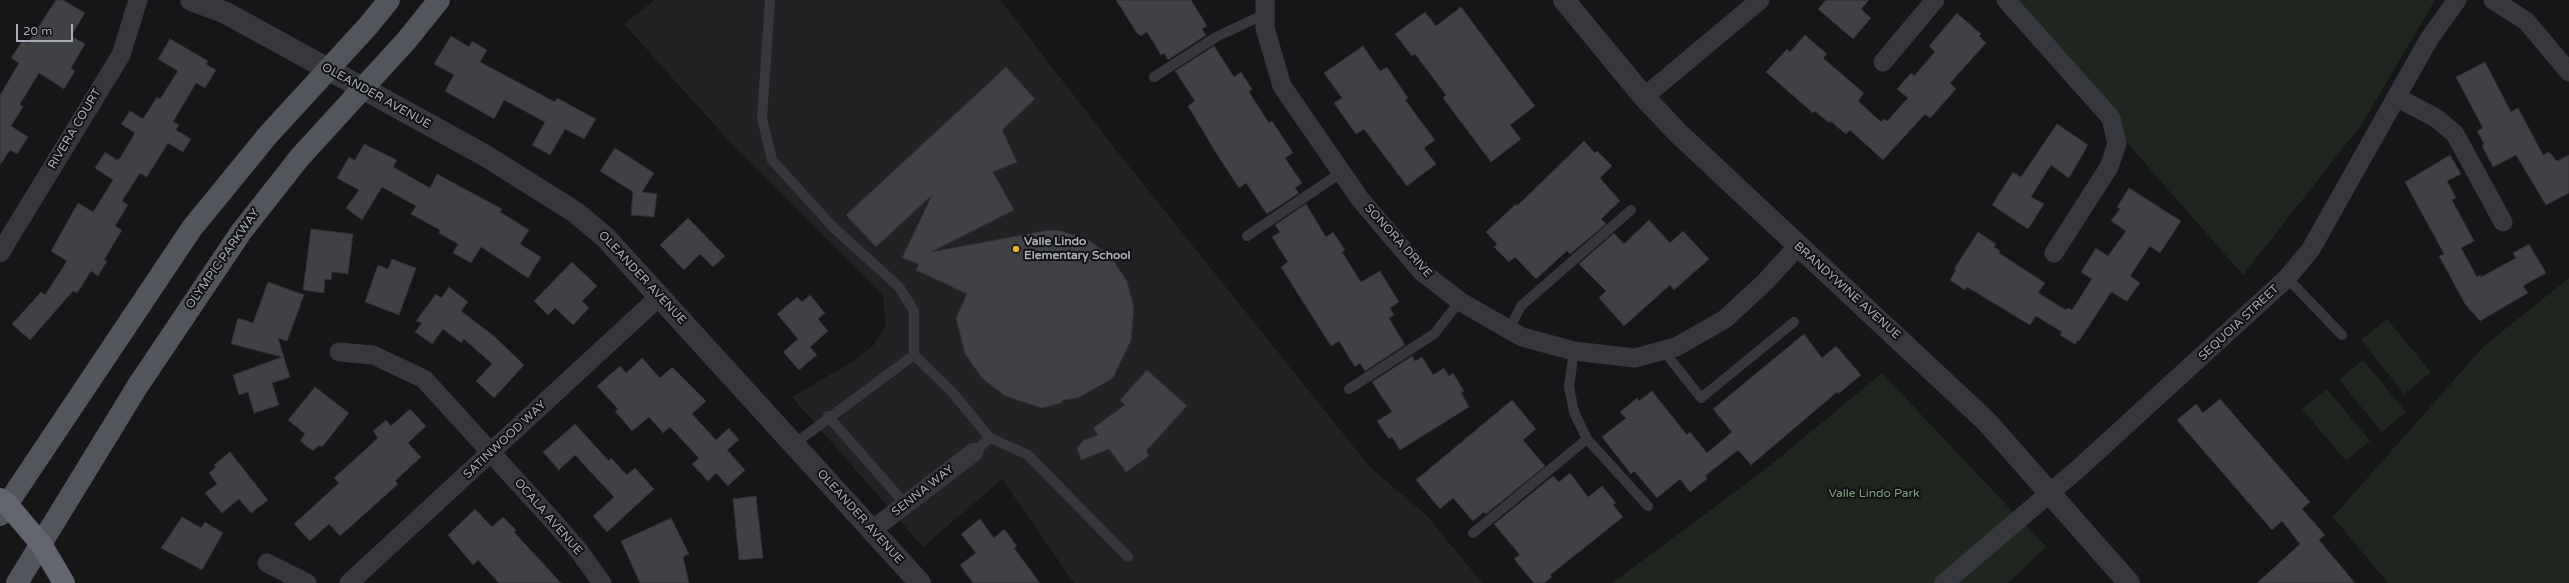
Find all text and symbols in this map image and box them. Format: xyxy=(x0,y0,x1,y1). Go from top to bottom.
scale bar xyxy=(18,16,75,42)
text: 20 m xyxy=(23,24,52,38)
street label: OLEANDER AVENUE xyxy=(319,60,433,132)
street label: RIVERA COURT xyxy=(45,86,105,172)
street label: SONORA DRIVE xyxy=(1361,201,1435,281)
street label: OLYMPIC PARKWAY xyxy=(183,206,263,312)
street label: OLEANDER AVENUE xyxy=(595,228,689,328)
place label: Valle Lindo Elementary School xyxy=(1024,235,1131,263)
street label: BRANDYWINE AVENUE xyxy=(1791,239,1903,343)
marker: Valle Lindo Elementary School xyxy=(1011,244,1021,254)
street label: SEQUOIA STREET xyxy=(2196,282,2282,364)
street label: SATINWOOD WAY xyxy=(461,398,549,482)
street label: SENNA WAY xyxy=(889,462,957,520)
street label: OLEANDER AVENUE xyxy=(814,467,906,567)
street label: OCALA AVENUE xyxy=(511,476,585,558)
park label: Valle Lindo Park xyxy=(1828,487,1920,501)

